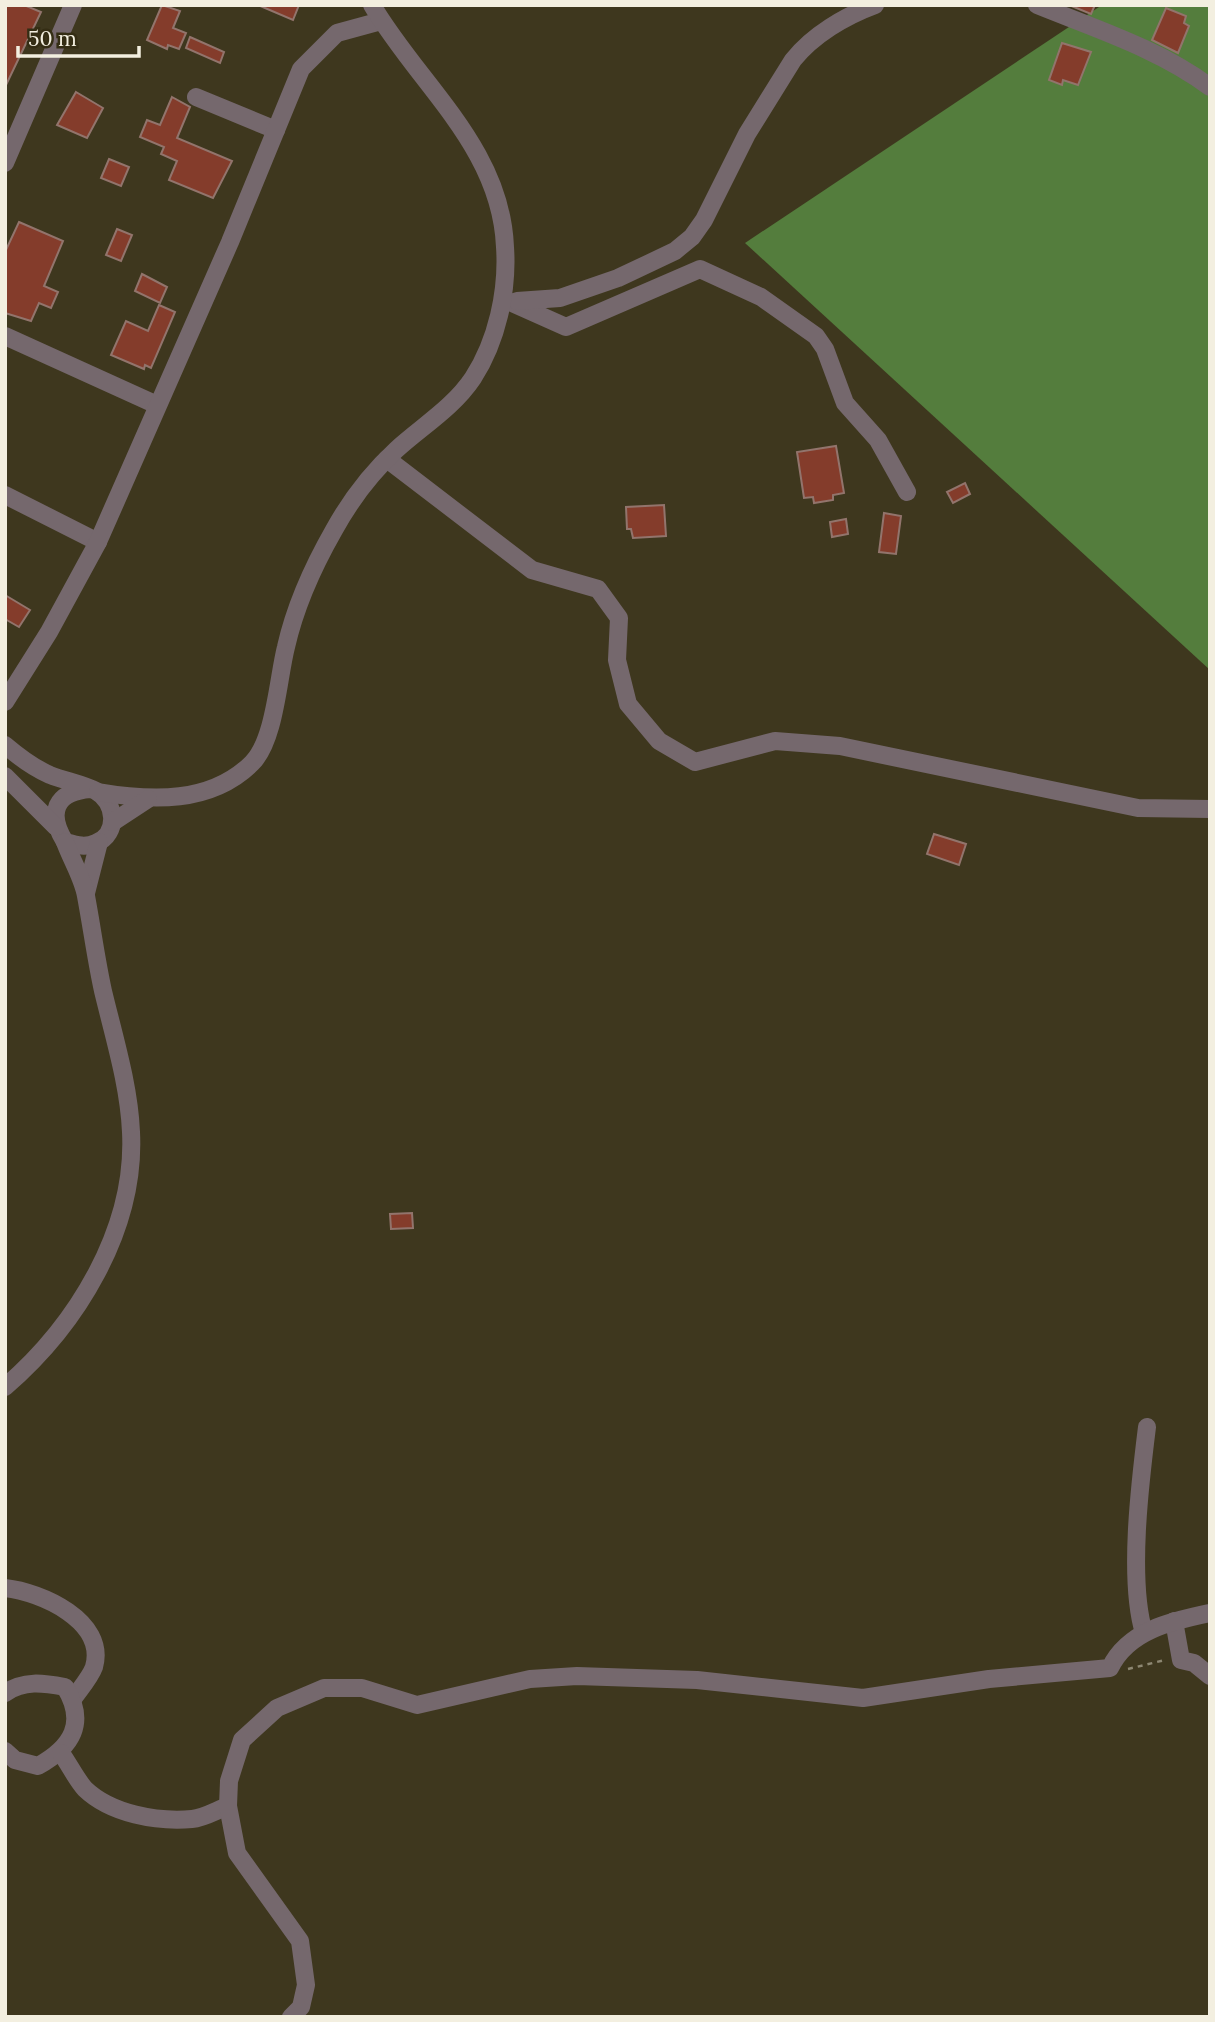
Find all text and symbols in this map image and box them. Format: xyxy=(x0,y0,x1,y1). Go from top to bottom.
scale bar xyxy=(18,14,138,58)
text: 50 m xyxy=(28,25,77,52)

